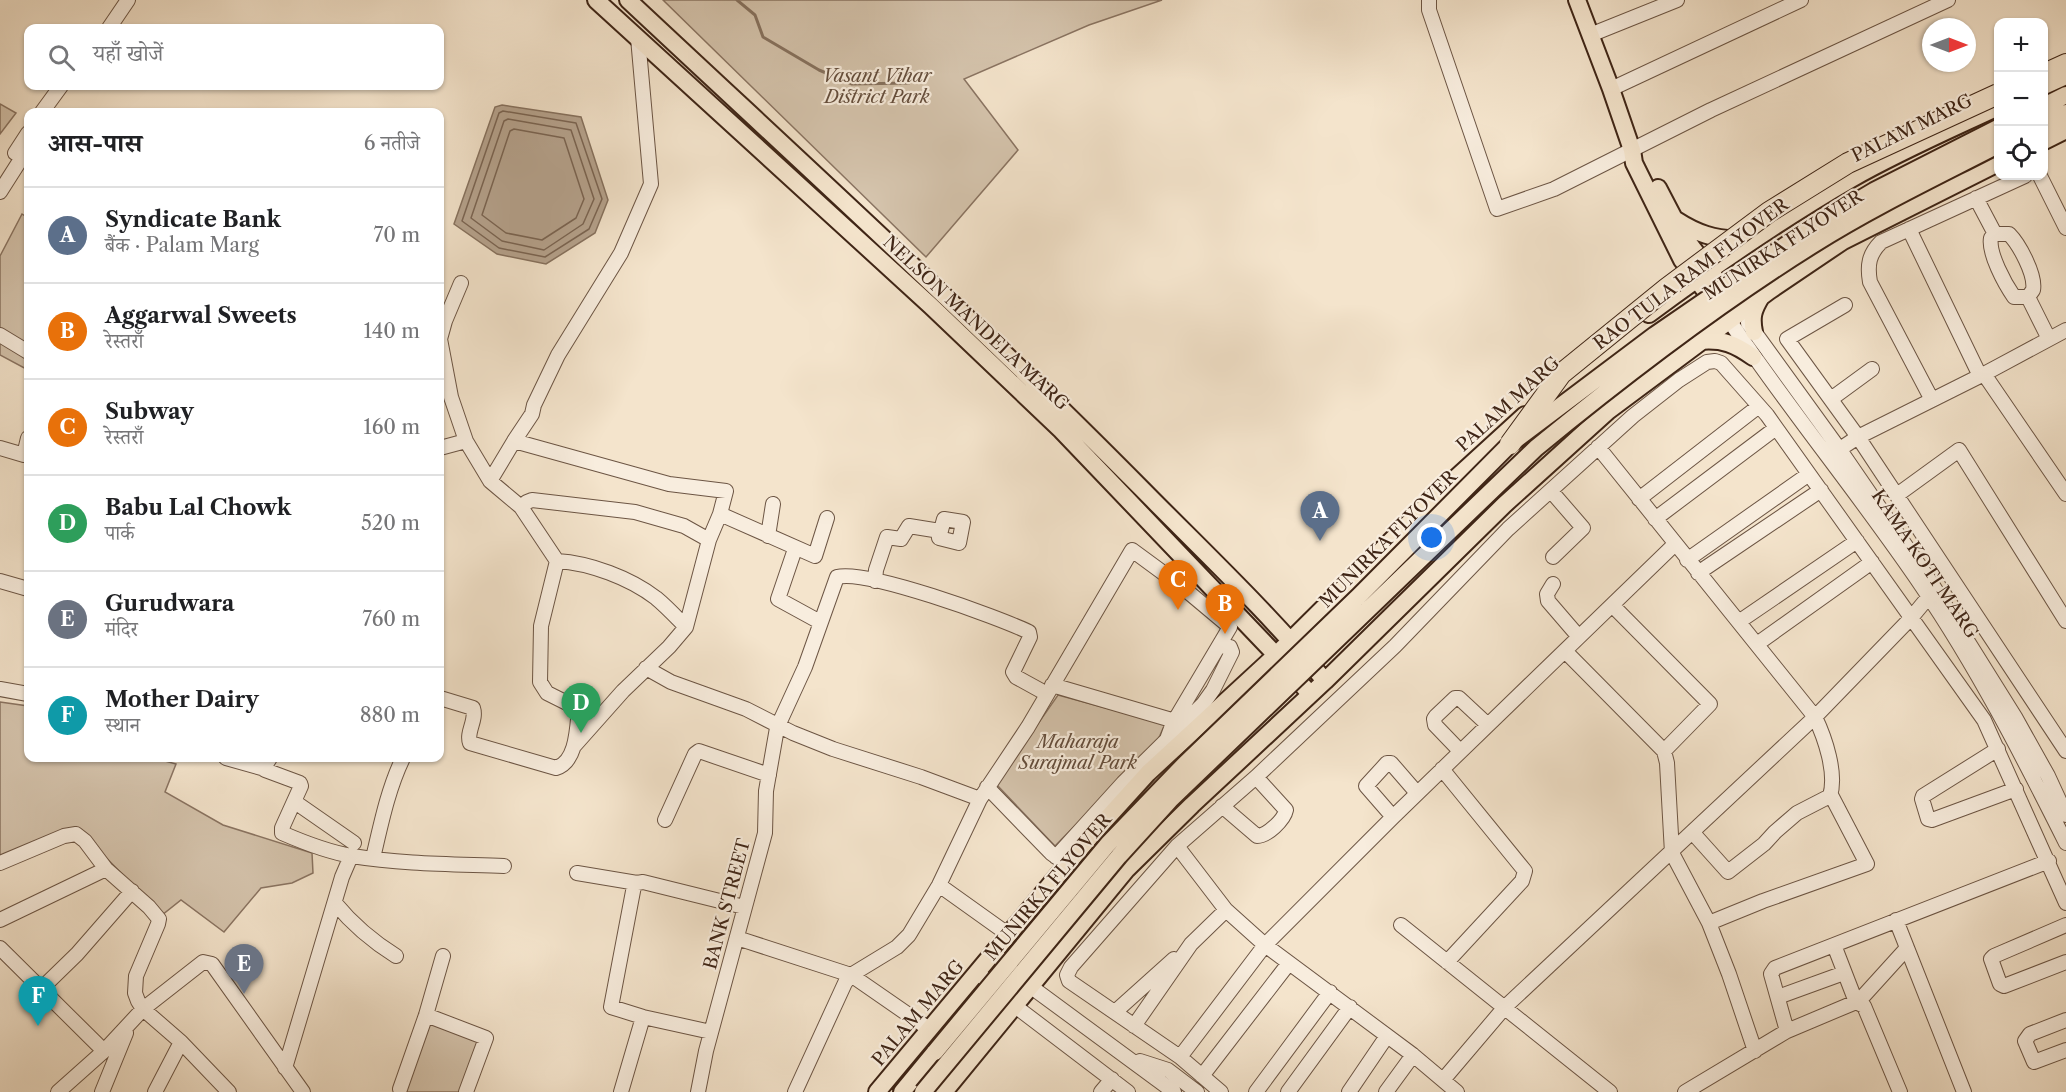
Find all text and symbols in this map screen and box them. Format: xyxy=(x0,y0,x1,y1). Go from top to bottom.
north arrow xyxy=(1922,18,1976,72)
map controls xyxy=(1994,18,2048,180)
button: + xyxy=(1994,18,2048,72)
search box xyxy=(24,24,444,90)
text: यहाँ खोजें xyxy=(93,40,163,67)
icon: search xyxy=(45,41,78,74)
park label: Vasant Vihar District Park xyxy=(822,65,933,108)
button: − xyxy=(1994,72,2048,126)
street label: PALAM MARG xyxy=(1848,89,1976,167)
button: locate xyxy=(1994,126,2048,180)
text: आस-पास xyxy=(48,127,142,159)
text: 6 नतीजे xyxy=(364,131,420,155)
street label: MUNIRKA FLYOVER xyxy=(1699,185,1867,305)
street label: RAO TULA RAM FLYOVER xyxy=(1589,193,1793,354)
text: Syndicate Bank xyxy=(105,206,281,233)
text: A xyxy=(60,223,75,247)
text: 70 m xyxy=(374,223,420,247)
street label: NELSON MANDELA MARG xyxy=(879,231,1074,415)
text: बैंक · Palam Marg xyxy=(105,233,259,257)
text: Aggarwal Sweets xyxy=(105,302,297,329)
text: B xyxy=(60,319,75,343)
text: 140 m xyxy=(363,319,420,343)
text: रेस्तराँ xyxy=(105,329,143,353)
street label: PALAM MARG xyxy=(1452,352,1565,456)
text: Subway xyxy=(105,398,194,425)
text: C xyxy=(59,415,76,439)
text: 160 m xyxy=(363,415,420,439)
text: रेस्तराँ xyxy=(105,425,143,449)
street label: MUNIRKA FLYOVER xyxy=(1315,466,1461,612)
street label: KAMA KOTI MARG xyxy=(1867,485,1983,643)
pin: A xyxy=(1300,492,1340,541)
text: Babu Lal Chowk xyxy=(105,494,291,521)
text: D xyxy=(59,511,76,535)
text: 520 m xyxy=(361,511,420,535)
text: पार्क xyxy=(105,521,134,545)
your location xyxy=(1417,523,1446,552)
pin: C xyxy=(1158,560,1198,610)
pin: B xyxy=(1206,584,1244,634)
text: Gurudwara xyxy=(105,590,235,617)
text: E xyxy=(60,607,75,631)
text: 760 m xyxy=(362,607,420,631)
text: मंदिर xyxy=(105,617,138,641)
pin: D xyxy=(562,684,600,733)
text: Mother Dairy xyxy=(105,686,259,713)
text: F xyxy=(61,703,74,727)
text: 880 m xyxy=(360,703,420,727)
text: स्थान xyxy=(105,713,140,737)
park label: Maharaja Surajmal Park xyxy=(1018,731,1138,774)
street label: MUNIRKA FLYOVER xyxy=(980,808,1116,965)
street label: BANK STREET xyxy=(699,836,755,972)
pin: E xyxy=(224,944,264,994)
street label: PALAM MARG xyxy=(867,955,969,1070)
pin: F xyxy=(18,976,57,1026)

